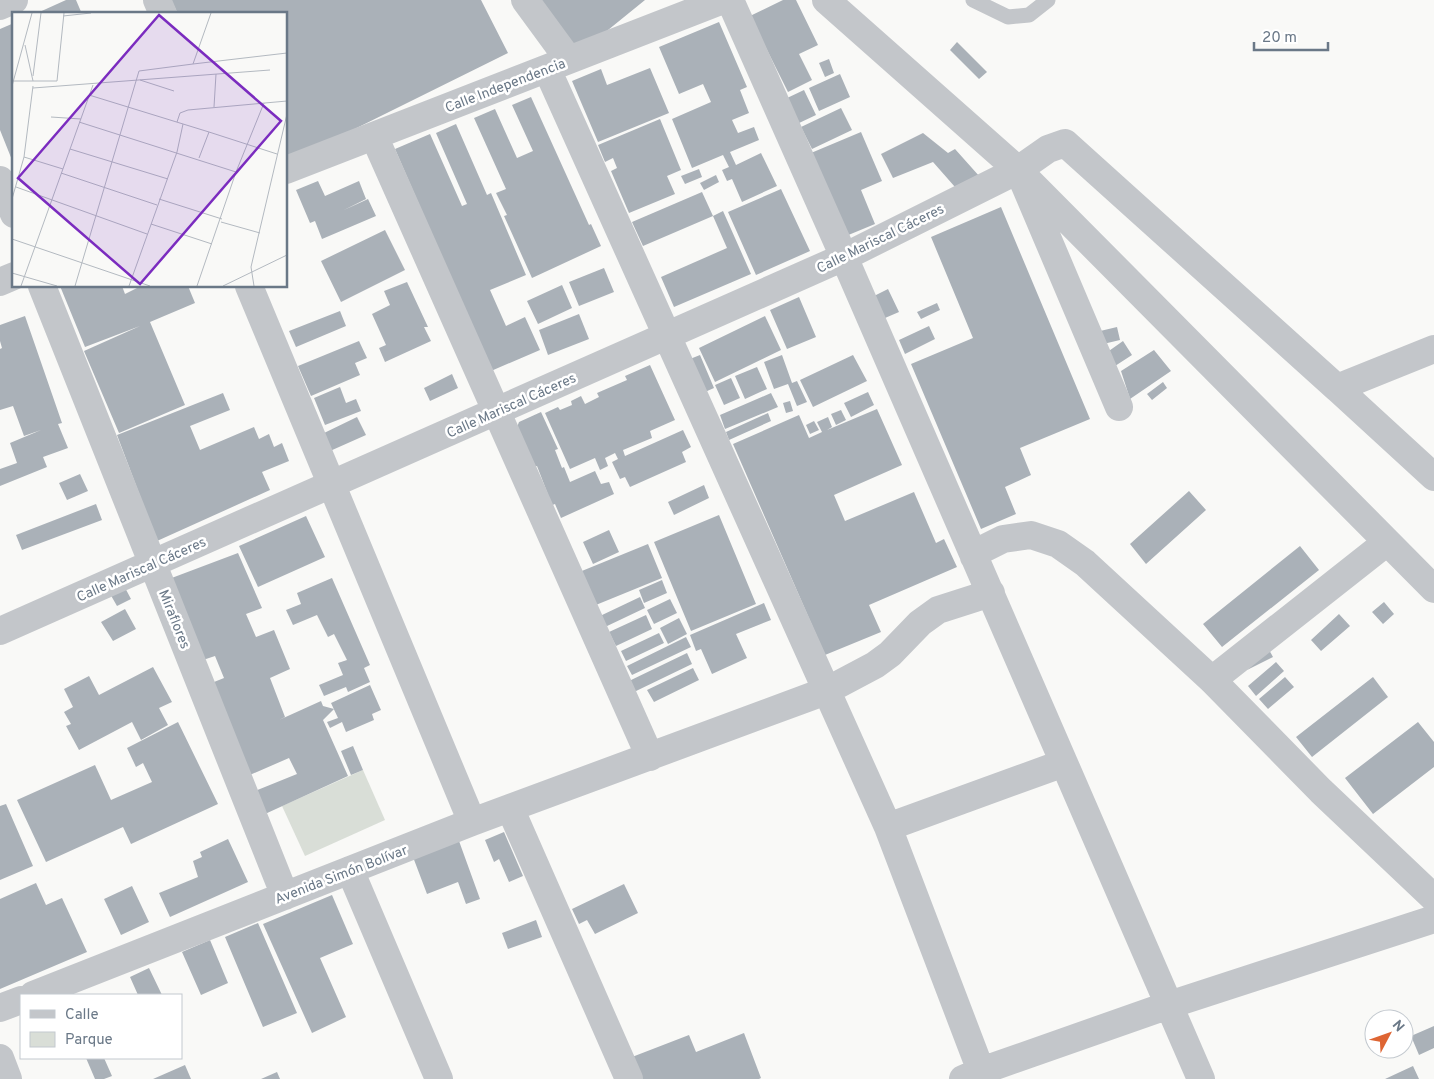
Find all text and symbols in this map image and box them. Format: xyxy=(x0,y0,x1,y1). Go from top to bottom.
inset map xyxy=(12,12,288,288)
scale bar xyxy=(1254,20,1328,52)
text: 20 m xyxy=(1262,29,1297,48)
street label: Calle Independencia xyxy=(443,56,568,117)
street label: Calle Mariscal Cáceres xyxy=(814,201,947,278)
street label: Calle Mariscal Cáceres xyxy=(444,370,579,443)
street label: Calle Mariscal Cáceres xyxy=(74,534,209,607)
street label: Miraflores xyxy=(154,587,193,652)
street label: Avenida Simón Bolívar xyxy=(273,842,411,909)
legend xyxy=(20,994,182,1059)
text: Calle xyxy=(65,1006,99,1025)
north arrow xyxy=(1364,1009,1414,1059)
text: N xyxy=(1388,1017,1407,1036)
text: Parque xyxy=(65,1031,113,1050)

